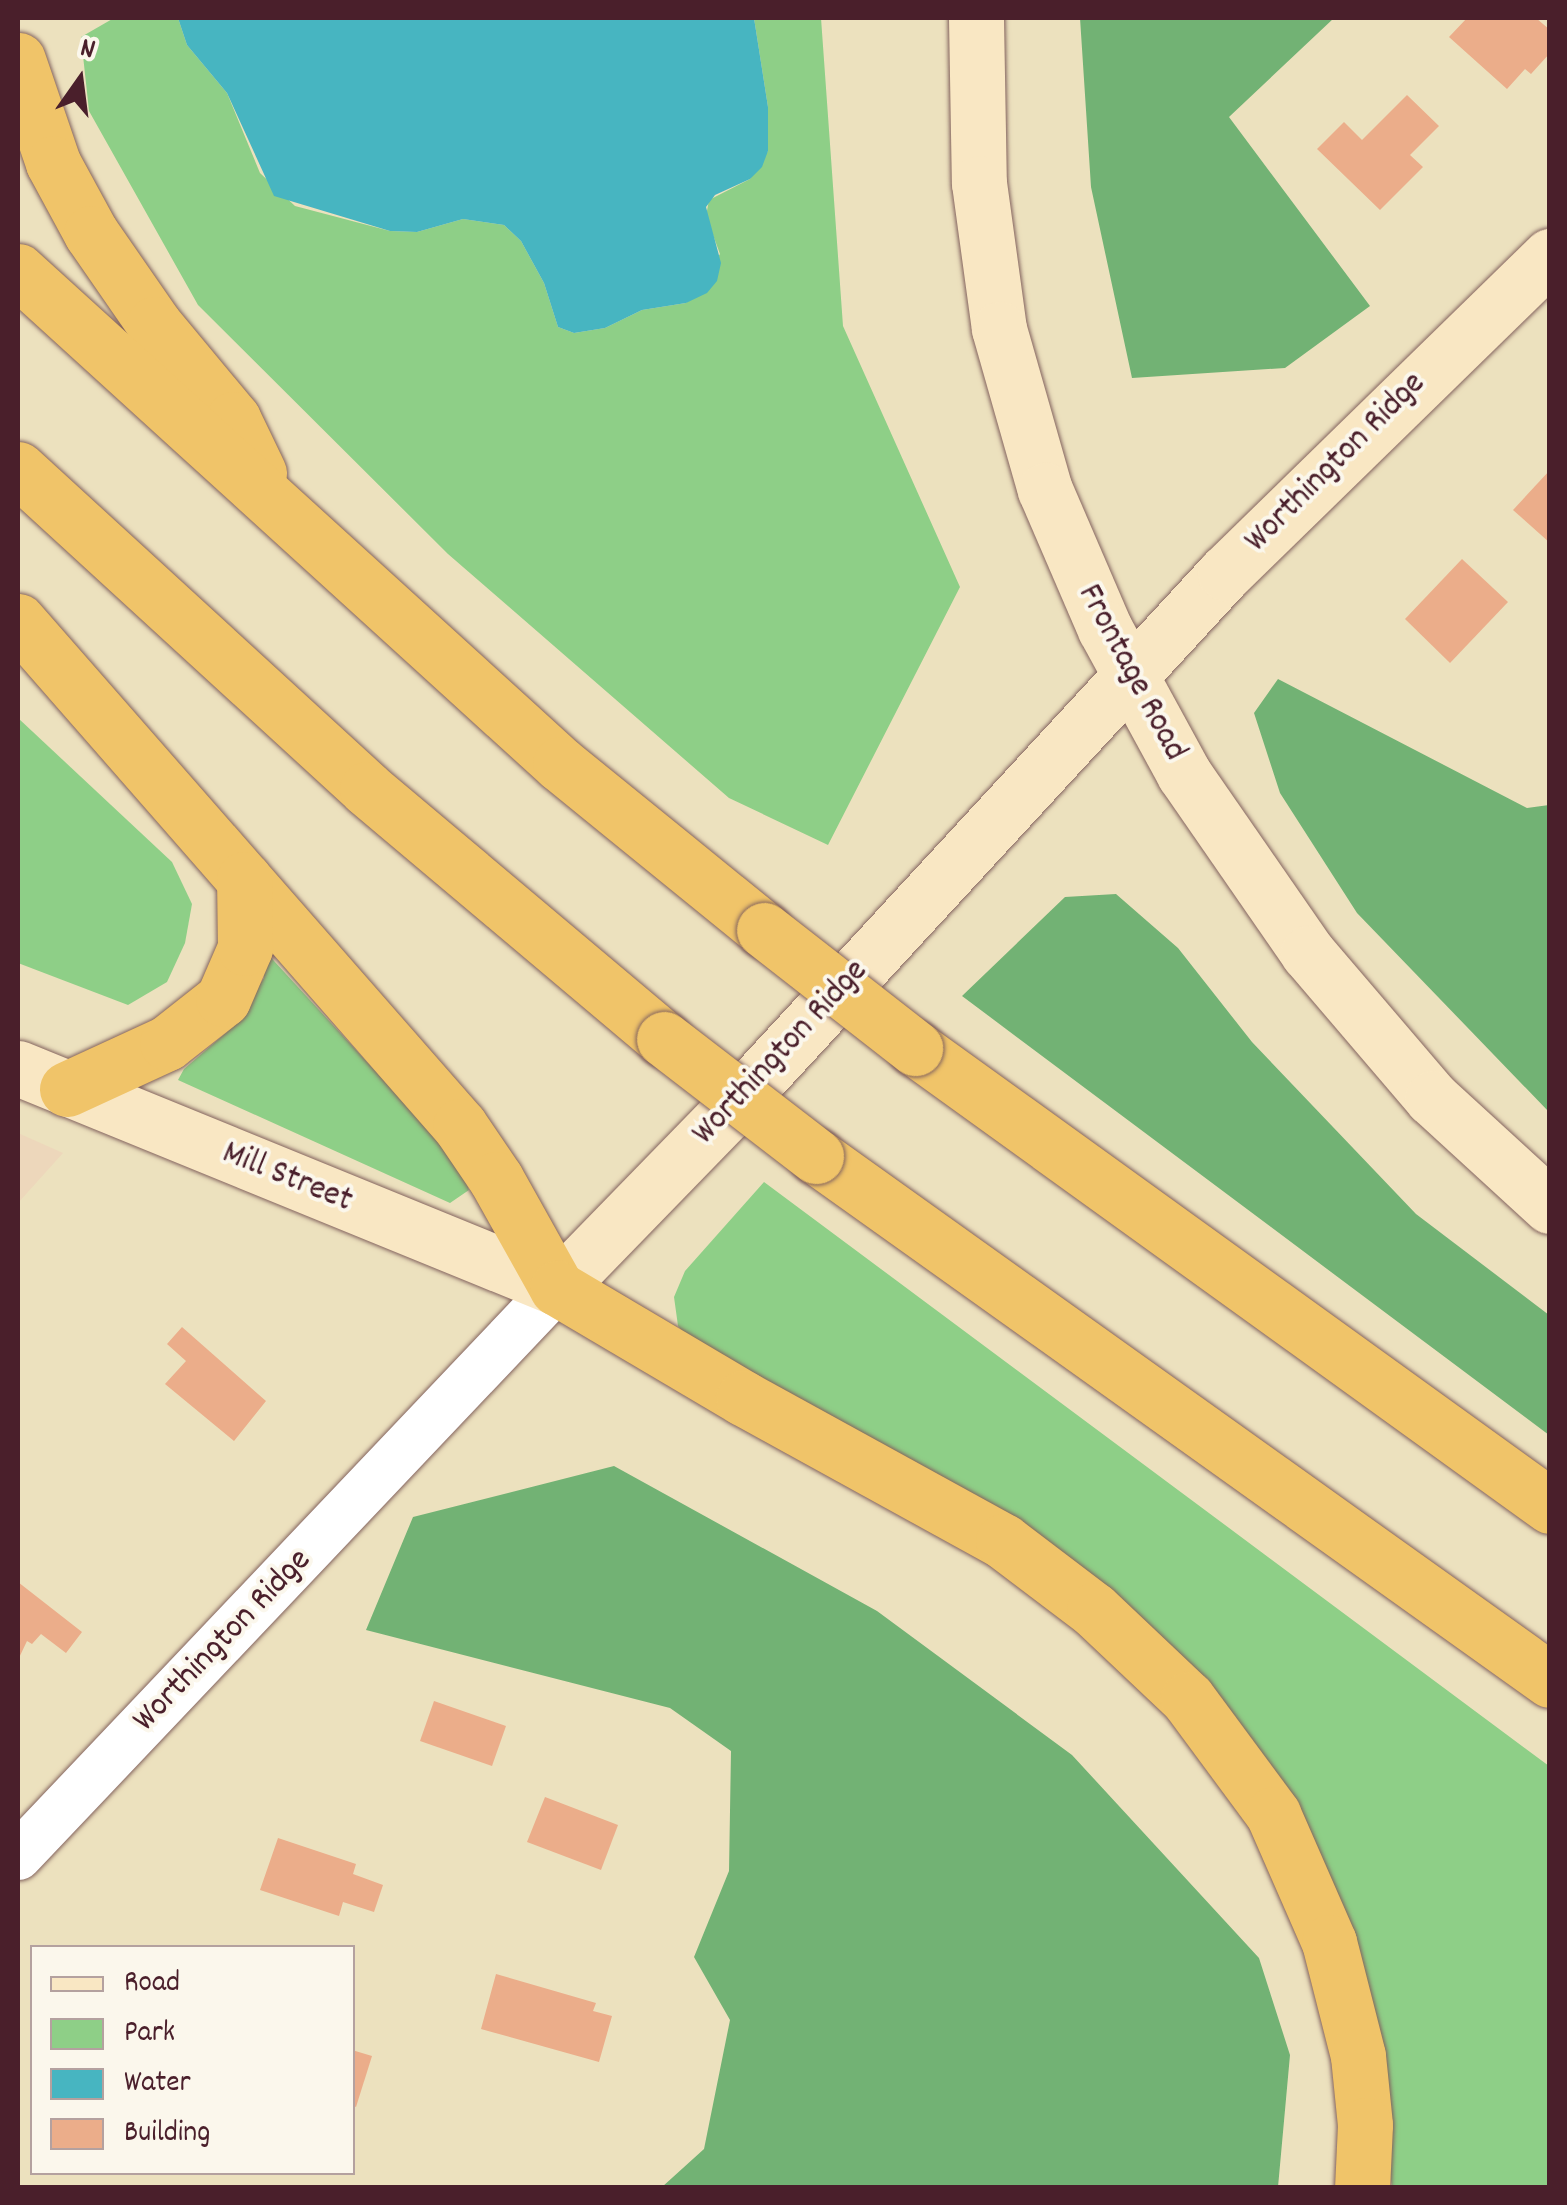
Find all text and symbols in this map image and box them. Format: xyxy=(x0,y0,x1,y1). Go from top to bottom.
north arrow xyxy=(30,30,130,130)
text: N xyxy=(76,30,99,72)
street label: Worthington Ridge xyxy=(1237,364,1435,562)
street label: Frontage Road xyxy=(1067,578,1195,768)
street label: Worthington Ridge xyxy=(684,951,878,1155)
street label: Mill Street xyxy=(216,1133,358,1223)
street label: Worthington Ridge xyxy=(125,1541,321,1741)
legend xyxy=(30,1945,355,2175)
text: Road xyxy=(124,1963,180,2006)
text: Park xyxy=(124,2013,175,2056)
text: Water xyxy=(124,2063,191,2106)
text: Building xyxy=(124,2113,210,2156)

